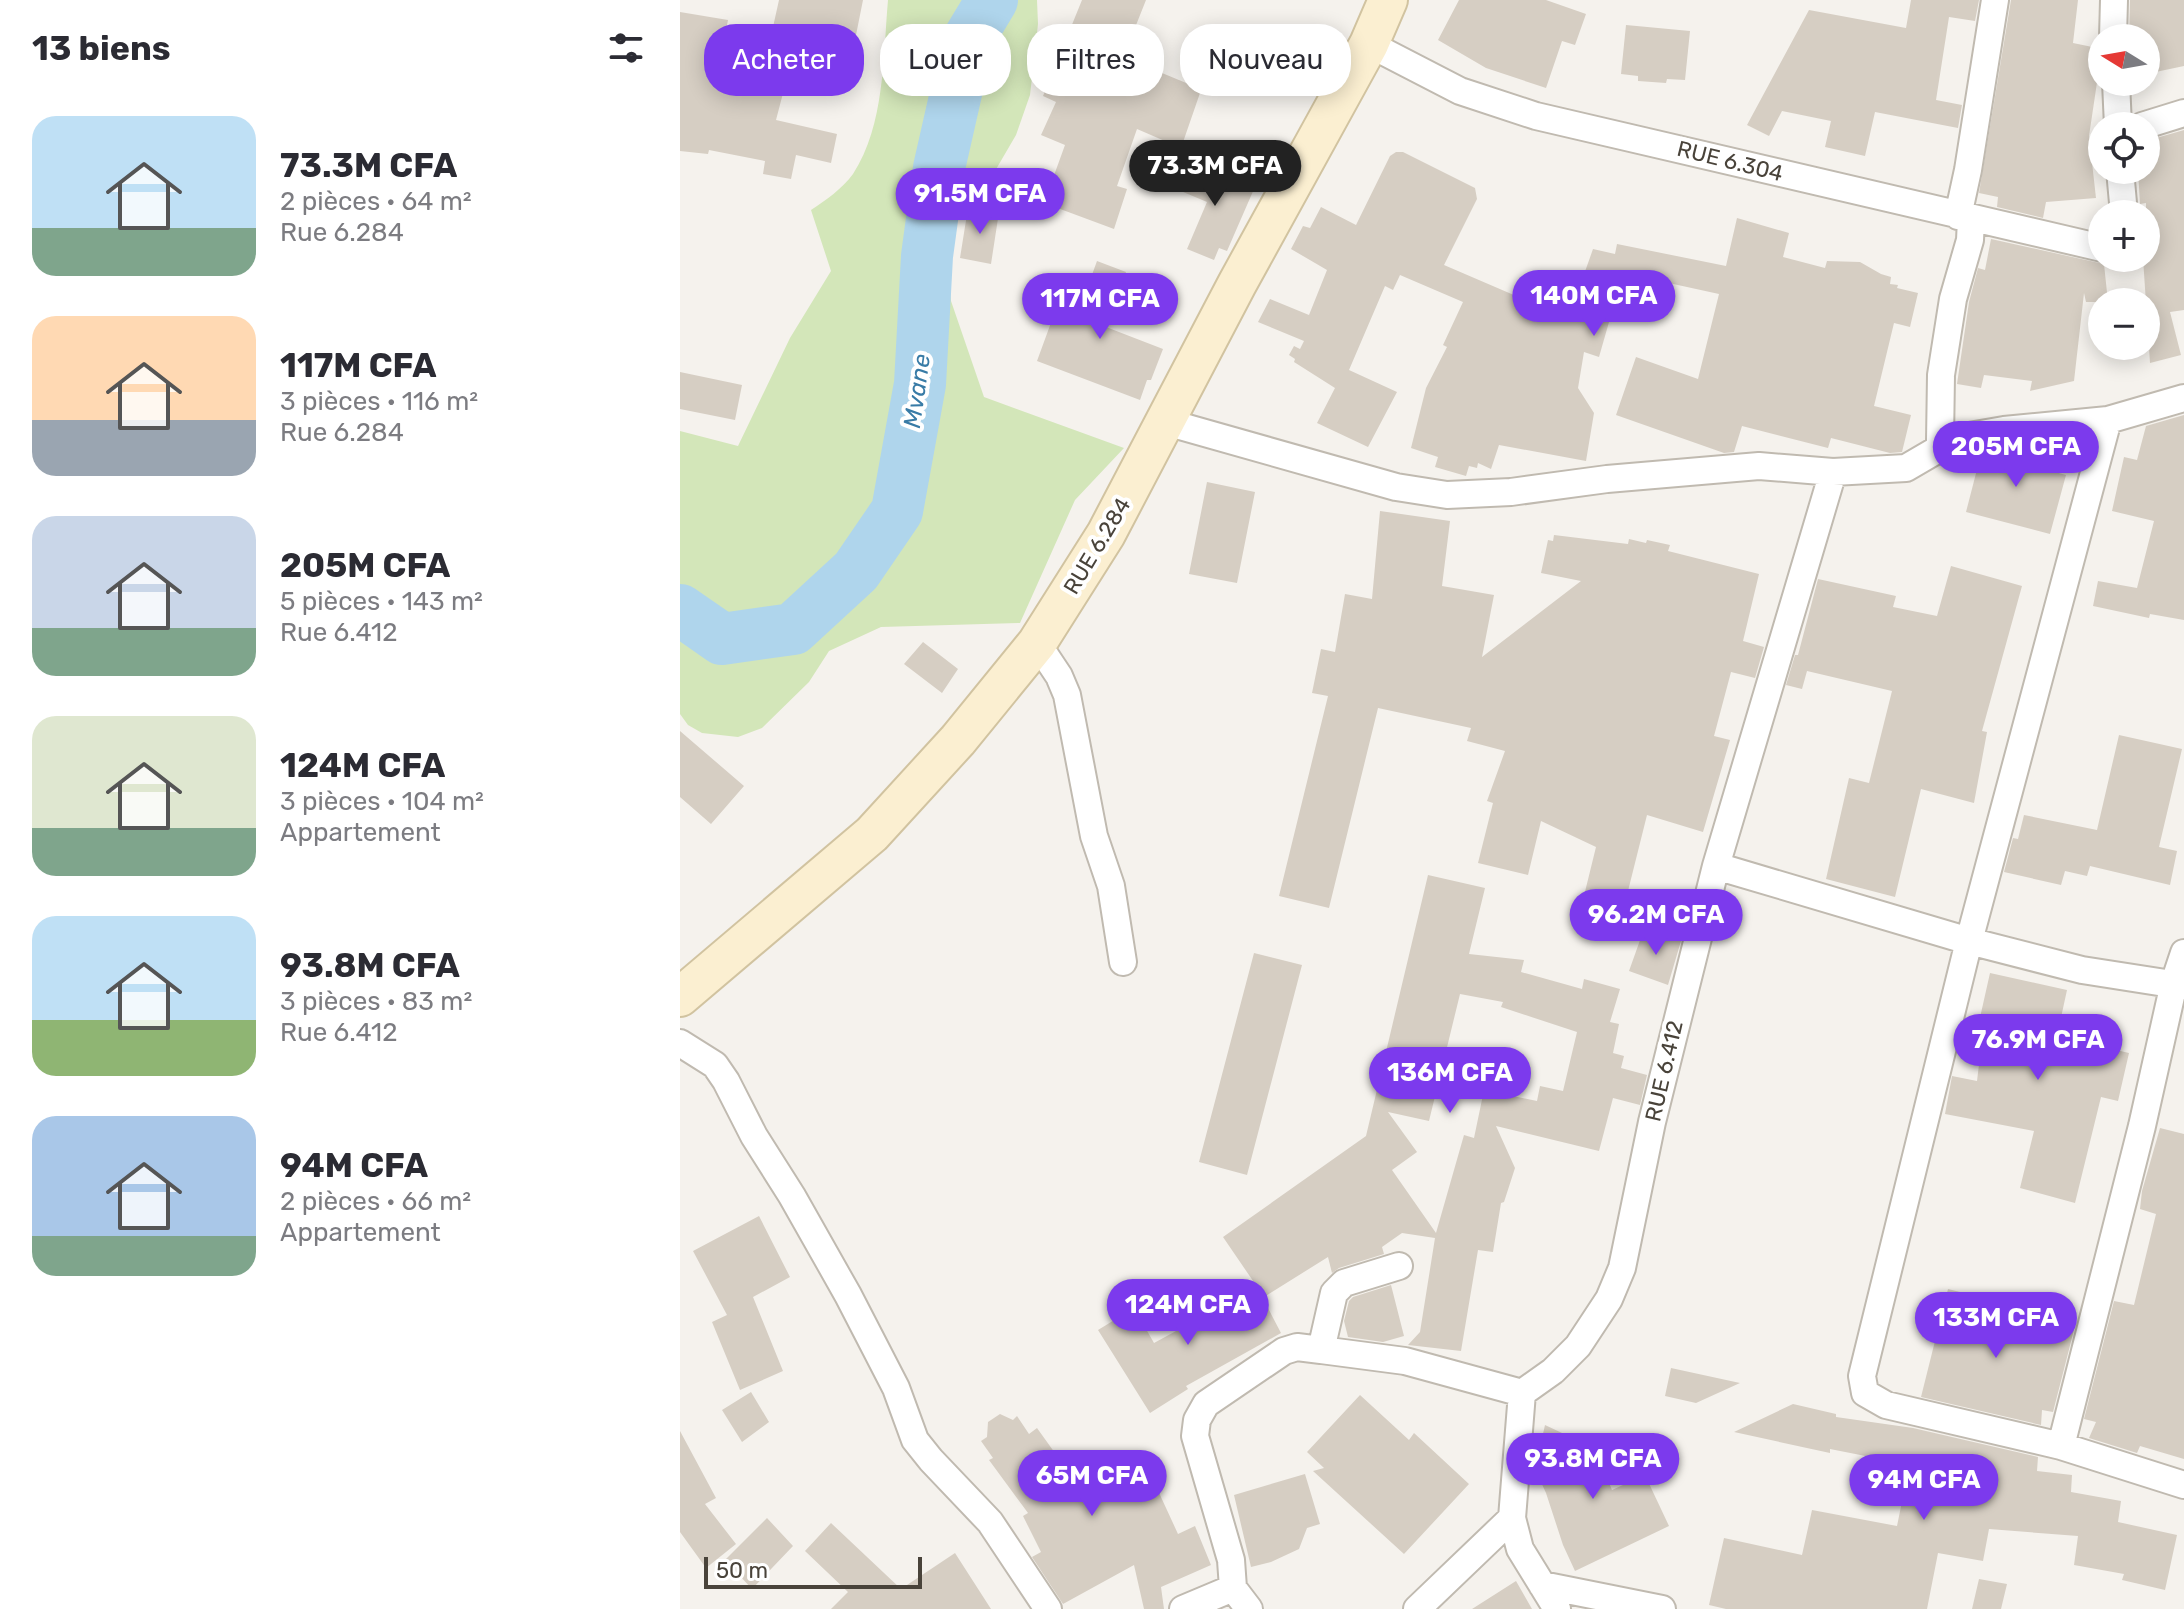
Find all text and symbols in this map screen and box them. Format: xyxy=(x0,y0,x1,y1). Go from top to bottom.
chip: Acheter xyxy=(704,24,864,96)
chip: Louer xyxy=(880,24,1011,96)
chip: Filtres xyxy=(1027,24,1164,96)
chip: Nouveau xyxy=(1180,24,1351,96)
north arrow xyxy=(2088,24,2160,96)
map controls xyxy=(2088,24,2160,360)
icon: filters xyxy=(604,26,648,70)
text: 13 biens xyxy=(32,28,171,69)
button: locate xyxy=(2088,112,2160,184)
street label: RUE 6.304 xyxy=(1674,135,1786,187)
pin: 73.3M CFA xyxy=(1123,140,1307,208)
text: 73.3M CFA xyxy=(280,145,457,186)
icon: home xyxy=(96,148,192,244)
text: 73.3M CFA xyxy=(1147,150,1283,181)
pin: 91.5M CFA xyxy=(888,168,1072,236)
text: 91.5M CFA xyxy=(914,178,1046,209)
text: 2 pièces · 64 m² xyxy=(280,186,472,217)
button: + xyxy=(2088,200,2160,272)
text: Rue 6.284 xyxy=(280,217,404,248)
pin: 140M CFA xyxy=(1511,270,1677,338)
pin: 117M CFA xyxy=(1017,273,1183,341)
text: 140M CFA xyxy=(1530,280,1658,311)
text: 117M CFA xyxy=(1040,283,1160,314)
button: − xyxy=(2088,288,2160,360)
text: 117M CFA xyxy=(280,345,437,386)
icon: home xyxy=(96,348,192,444)
water label: Mvane xyxy=(898,352,936,430)
text: 3 pièces · 116 m² xyxy=(280,386,478,417)
text: Rue 6.284 xyxy=(280,417,404,448)
pin: 205M CFA xyxy=(1933,421,2099,489)
text: 205M CFA xyxy=(1951,431,2081,462)
street label: RUE 6.284 xyxy=(1058,493,1136,599)
text: 205M CFA xyxy=(280,545,450,586)
icon: home xyxy=(96,548,192,644)
text: 5 pièces · 143 m² xyxy=(280,586,483,617)
text: Rue 6.412 xyxy=(280,617,397,648)
text: 124M CFA xyxy=(280,745,445,786)
icon: home xyxy=(96,748,192,844)
text: 3 pièces · 104 m² xyxy=(280,786,484,817)
text: Appartement xyxy=(280,817,441,848)
pin: 96.2M CFA xyxy=(1564,889,1748,957)
text: 96.2M CFA xyxy=(1588,899,1724,930)
text: 93.8M CFA xyxy=(280,945,460,986)
icon: home xyxy=(96,948,192,1044)
text: 3 pièces · 83 m² xyxy=(280,986,472,1017)
pin: 76.9M CFA xyxy=(1946,1014,2130,1082)
text: Rue 6.412 xyxy=(280,1017,397,1048)
street label: RUE 6.412 xyxy=(1639,1018,1689,1124)
text: 76.9M CFA xyxy=(1971,1024,2105,1055)
pin: 136M CFA xyxy=(1367,1047,1533,1115)
text: 136M CFA xyxy=(1387,1057,1513,1088)
text: 94M CFA xyxy=(280,1145,428,1186)
icon: home xyxy=(96,1148,192,1244)
text: 2 pièces · 66 m² xyxy=(280,1186,471,1217)
text: Appartement xyxy=(280,1217,441,1248)
pin: 124M CFA xyxy=(1105,1279,1271,1347)
text: 124M CFA xyxy=(1125,1289,1251,1320)
pin: 133M CFA xyxy=(1913,1292,2079,1360)
text: 133M CFA xyxy=(1933,1302,2059,1333)
pin: 93.8M CFA xyxy=(1501,1433,1685,1501)
text: 93.8M CFA xyxy=(1524,1443,1662,1474)
pin: 65M CFA xyxy=(1018,1450,1166,1518)
pin: 94M CFA xyxy=(1850,1454,1998,1522)
text: 65M CFA xyxy=(1036,1460,1148,1491)
text: 94M CFA xyxy=(1867,1464,1981,1495)
scale bar xyxy=(704,1553,922,1589)
text: 50 m xyxy=(716,1557,768,1584)

